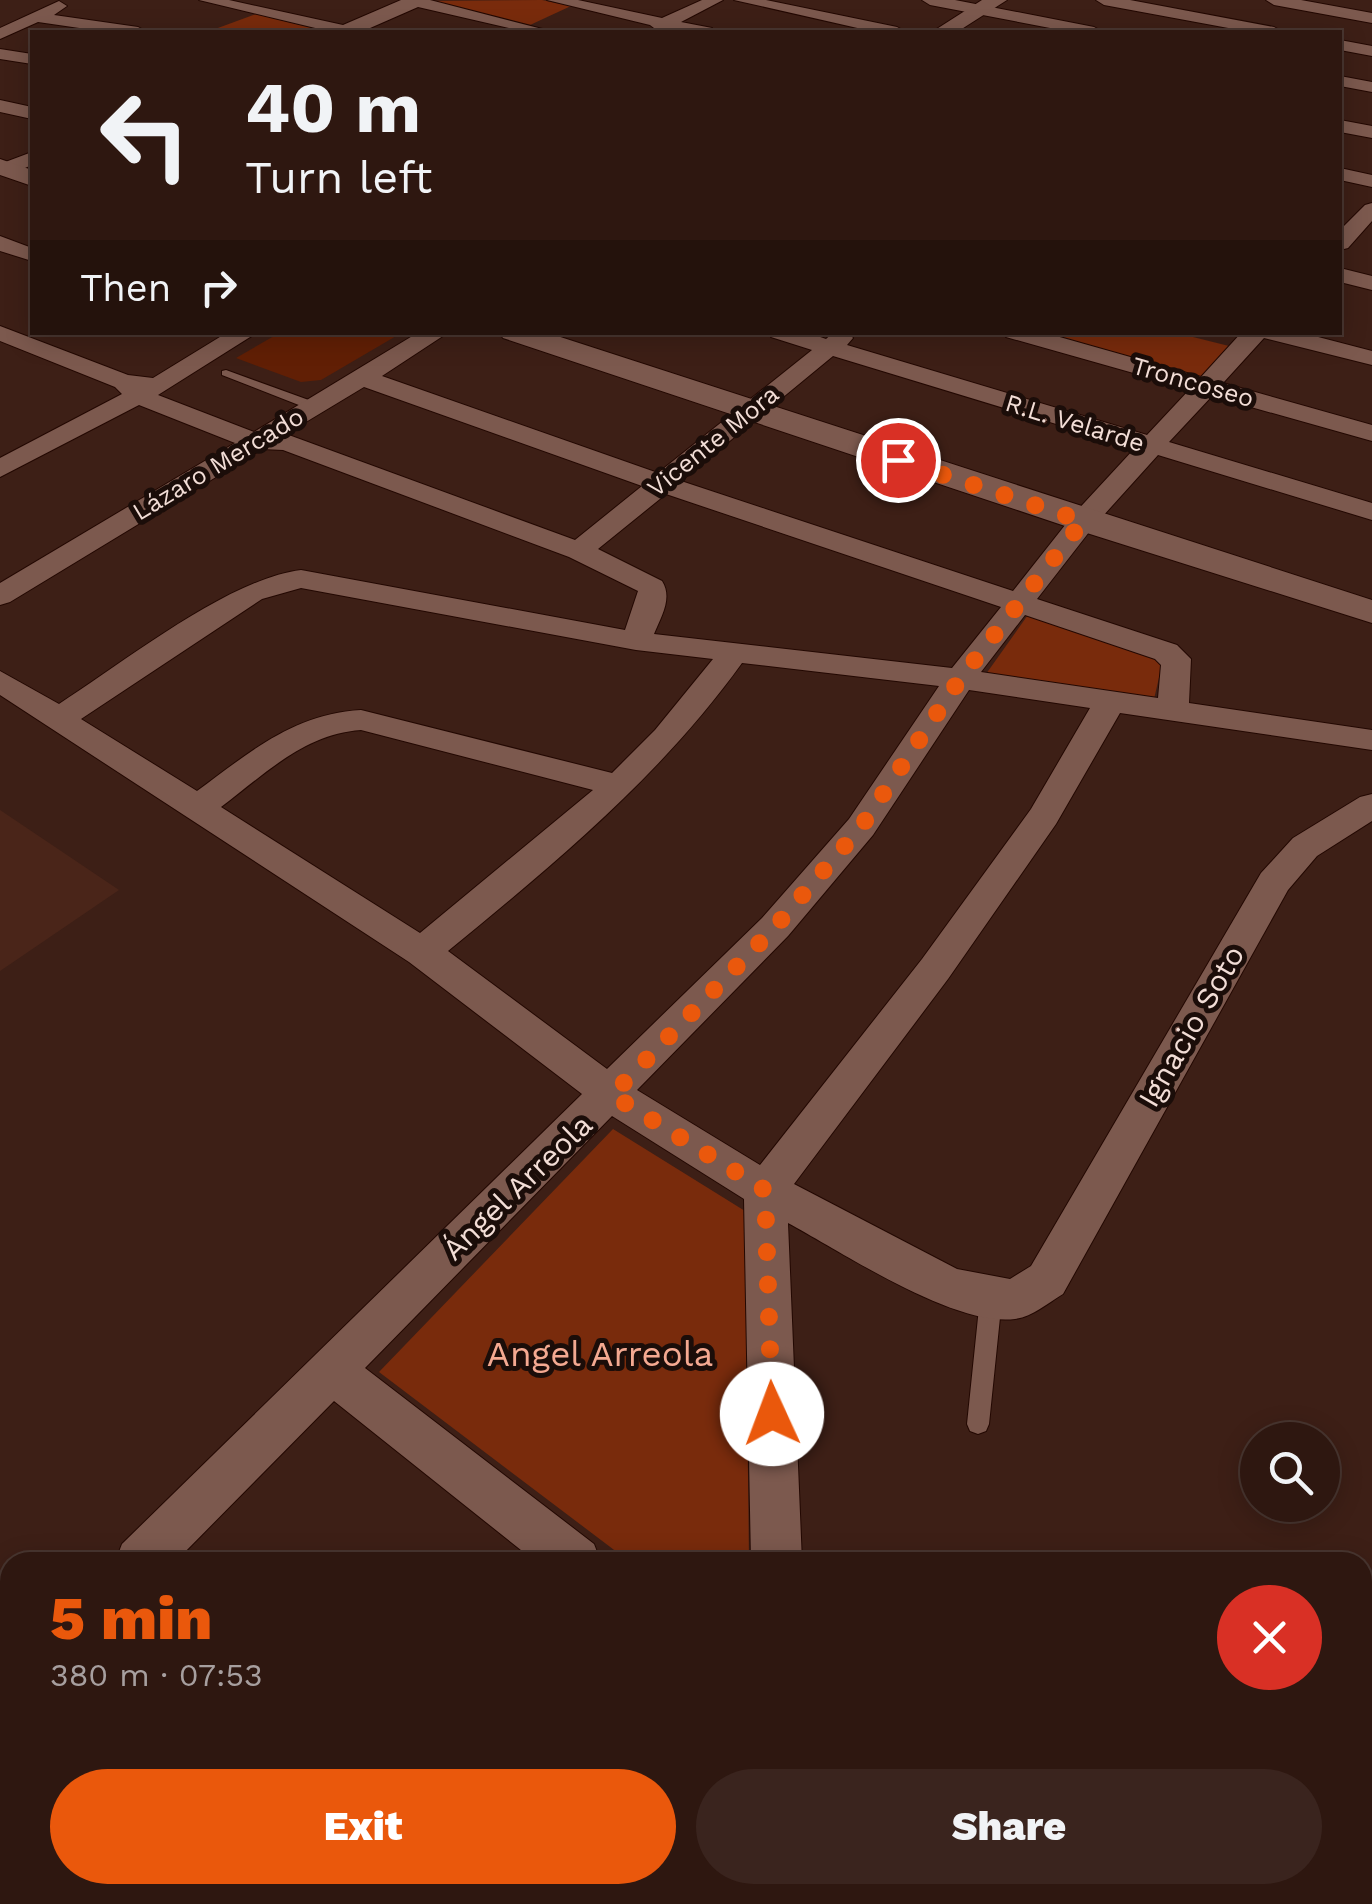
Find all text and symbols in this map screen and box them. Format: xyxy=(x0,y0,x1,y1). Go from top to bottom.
text: 40 m xyxy=(245,67,421,149)
icon: left xyxy=(80,70,210,200)
text: Turn left xyxy=(245,151,432,204)
icon: right xyxy=(191,260,246,315)
text: Then xyxy=(80,266,171,310)
street label: Troncoseo xyxy=(1129,351,1257,413)
street label: Vicente Mora xyxy=(642,379,784,503)
street label: R.L. Velarde xyxy=(1002,388,1148,458)
street label: Lázaro Mercado xyxy=(127,402,309,526)
pin xyxy=(856,418,941,503)
icon: arrive xyxy=(871,433,926,488)
street label: Ignacio Soto xyxy=(1131,939,1251,1113)
street label: Ángel Arreola xyxy=(435,1107,599,1267)
park label: Angel Arreola xyxy=(487,1333,713,1375)
position arrow xyxy=(720,1362,824,1466)
map controls xyxy=(1240,1422,1340,1522)
button: search xyxy=(1240,1422,1340,1522)
text: 5 min xyxy=(50,1583,212,1654)
button: close xyxy=(1217,1585,1322,1690)
text: 380 m · 07:53 xyxy=(50,1656,263,1694)
button: Exit xyxy=(50,1769,676,1884)
button: Share xyxy=(696,1769,1322,1884)

